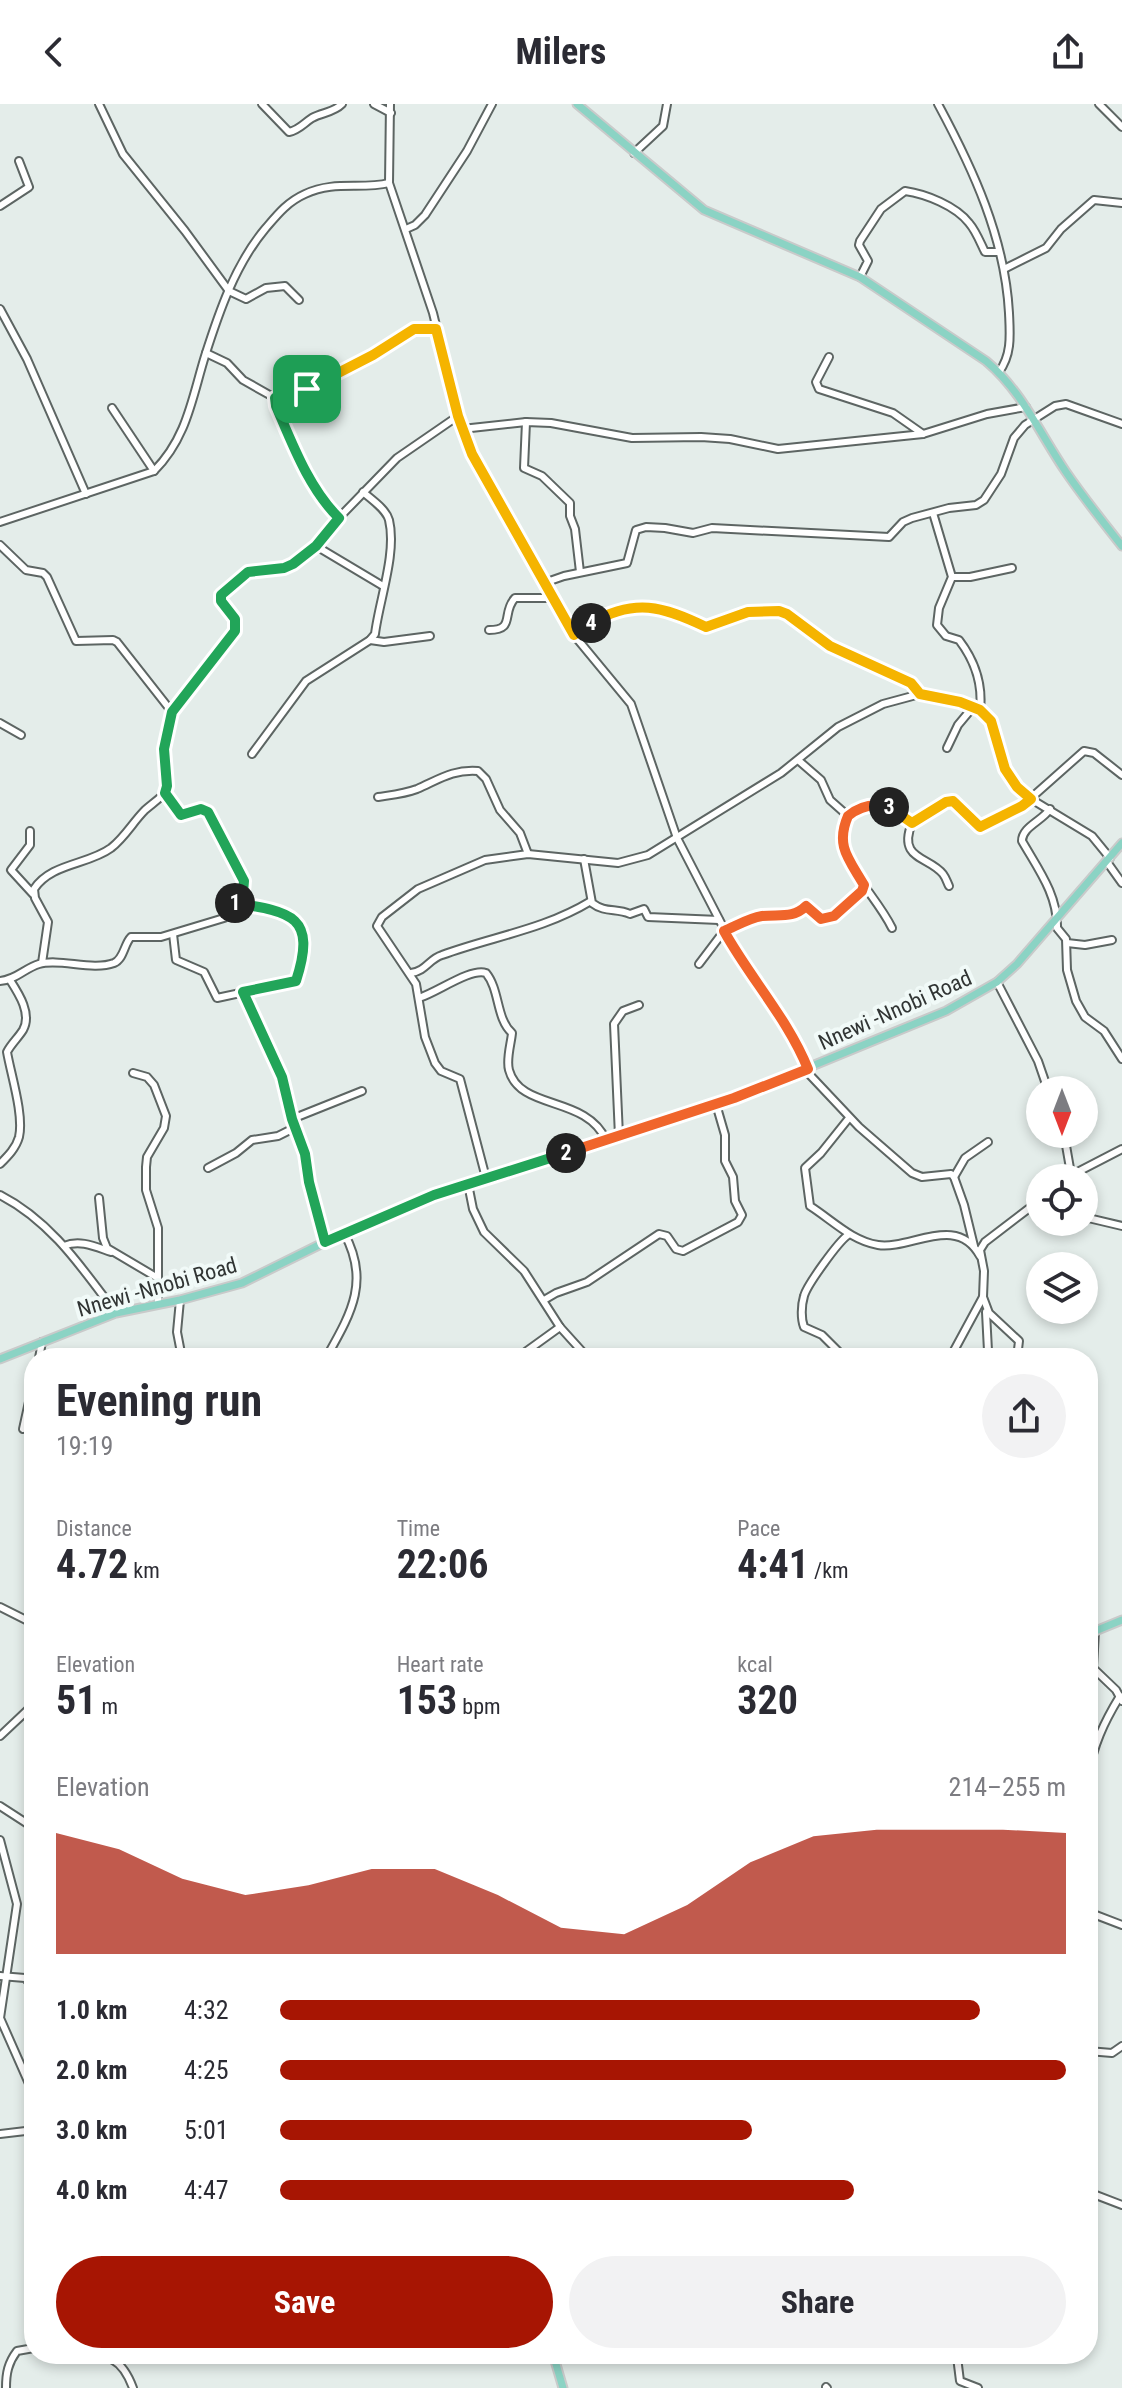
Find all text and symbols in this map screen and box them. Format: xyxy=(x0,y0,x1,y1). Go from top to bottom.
icon: back xyxy=(32,30,76,74)
icon: share xyxy=(1046,30,1090,74)
text: Milers xyxy=(516,31,606,73)
pin xyxy=(273,355,341,423)
icon: arrive xyxy=(285,367,329,411)
pin: 4 xyxy=(571,603,611,643)
text: 4 xyxy=(585,610,597,635)
pin: 3 xyxy=(869,787,909,827)
text: 3 xyxy=(883,794,895,819)
pin: 1 xyxy=(215,883,255,923)
text: 1 xyxy=(229,890,241,915)
street label: Nnewi -Nnobi Road xyxy=(815,965,975,1055)
north arrow xyxy=(1026,1076,1098,1148)
map controls xyxy=(1026,1076,1098,1324)
pin: 2 xyxy=(546,1133,586,1173)
text: 2 xyxy=(560,1140,572,1165)
button: locate xyxy=(1026,1164,1098,1236)
street label: Nnewi -Nnobi Road xyxy=(74,1252,240,1322)
button: layers xyxy=(1026,1252,1098,1324)
button: share xyxy=(982,1374,1066,1458)
text: Evening run xyxy=(56,1375,262,1427)
text: 19:19 xyxy=(56,1431,113,1461)
text: Distance xyxy=(56,1516,132,1541)
text: Time xyxy=(397,1516,440,1541)
text: Pace xyxy=(737,1516,780,1541)
text: 4.72 xyxy=(56,1541,128,1588)
text: 22:06 xyxy=(397,1541,488,1588)
text: 4:41 xyxy=(737,1541,809,1588)
text: km xyxy=(128,1558,160,1583)
text: /km xyxy=(809,1558,849,1583)
text: Elevation xyxy=(56,1652,135,1677)
text: Heart rate xyxy=(397,1652,484,1677)
text: kcal xyxy=(737,1652,773,1677)
text: 51 xyxy=(56,1677,96,1724)
text: 153 xyxy=(397,1677,457,1724)
text: 320 xyxy=(737,1677,798,1724)
text: m xyxy=(96,1694,118,1719)
text: bpm xyxy=(457,1694,501,1719)
text: Elevation xyxy=(56,1772,150,1802)
text: 214–255 m xyxy=(949,1772,1066,1802)
text: 1.0 km xyxy=(56,1995,128,2025)
text: 4:32 xyxy=(184,1995,229,2025)
text: 2.0 km xyxy=(56,2055,128,2085)
text: 4:25 xyxy=(184,2055,229,2085)
text: 3.0 km xyxy=(56,2115,128,2145)
text: 5:01 xyxy=(184,2115,229,2145)
text: 4.0 km xyxy=(56,2175,128,2205)
text: 4:47 xyxy=(184,2175,229,2205)
button: Save xyxy=(56,2256,553,2348)
button: Share xyxy=(569,2256,1066,2348)

